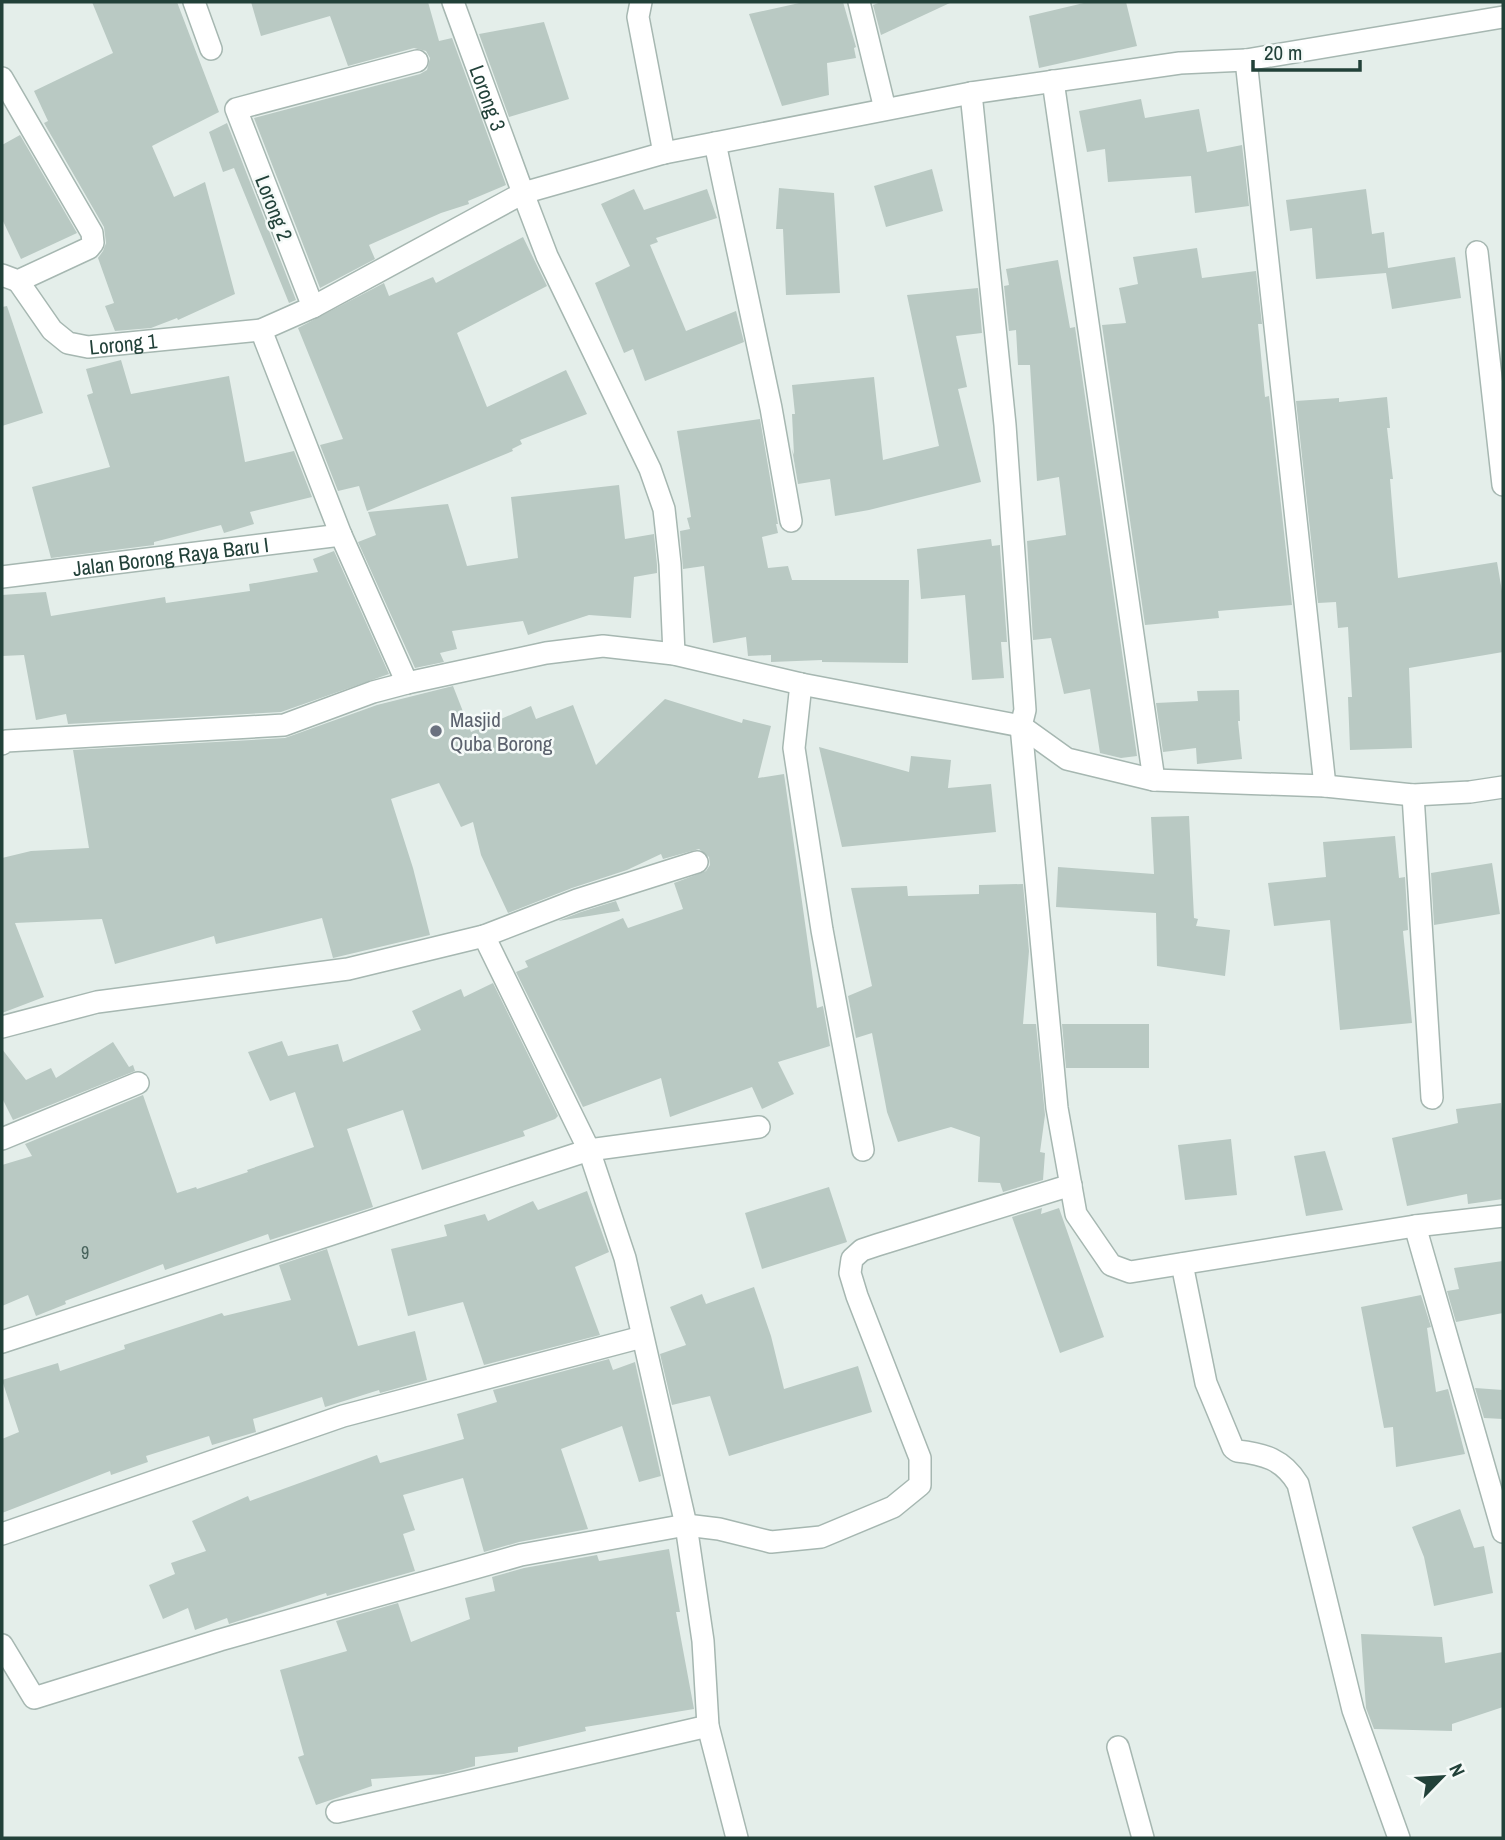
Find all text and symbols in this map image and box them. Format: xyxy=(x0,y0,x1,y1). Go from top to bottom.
scale bar xyxy=(1253,28,1360,72)
text: 20 m xyxy=(1264,38,1302,67)
street label: Lorong 3 xyxy=(463,61,513,135)
street label: Lorong 2 xyxy=(248,171,300,245)
street label: Lorong 1 xyxy=(88,326,159,361)
street label: Jalan Borong Raya Baru I xyxy=(71,530,270,583)
place label: Masjid Quba Borong xyxy=(450,705,553,758)
marker: Masjid Quba Borong xyxy=(428,723,444,739)
house number: 9 xyxy=(81,1240,89,1265)
north arrow xyxy=(1407,1742,1477,1812)
text: N xyxy=(1443,1759,1472,1780)

